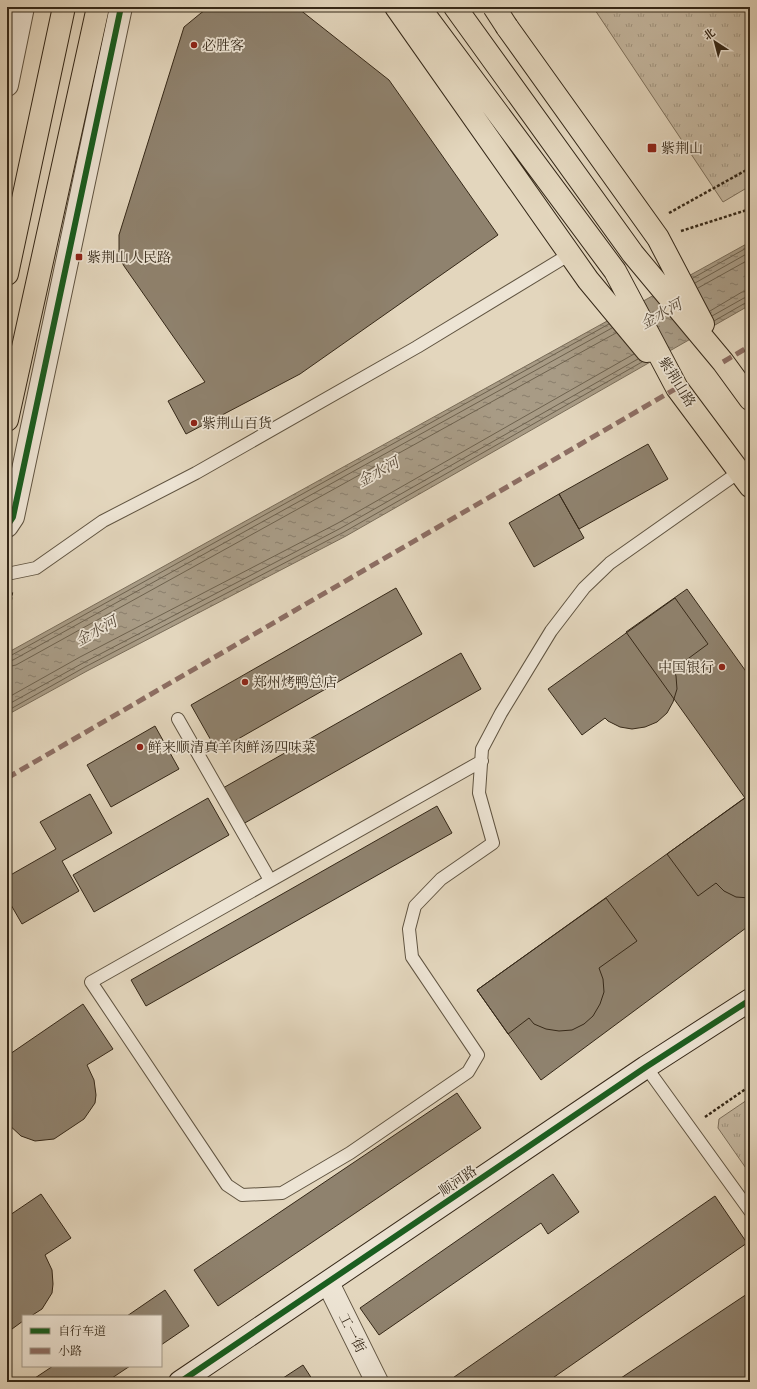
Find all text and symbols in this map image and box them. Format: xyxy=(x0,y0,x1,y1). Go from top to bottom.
north arrow xyxy=(695,22,735,62)
text: 北 xyxy=(701,25,718,44)
place label: 必胜客 xyxy=(202,36,244,55)
marker: 必胜客 xyxy=(189,40,199,50)
place label: 紫荆山 xyxy=(661,139,703,158)
marker: 紫荆山 xyxy=(646,142,658,154)
place label: 紫荆山人民路 xyxy=(87,248,171,267)
marker: 紫荆山人民路 xyxy=(74,252,84,262)
water label: 金水河 xyxy=(636,293,688,334)
street label: 紫荆山路 xyxy=(654,353,700,411)
place label: 紫荆山百货 xyxy=(202,414,272,433)
marker: 紫荆山百货 xyxy=(189,418,199,428)
water label: 金水河 xyxy=(353,451,405,492)
water label: 金水河 xyxy=(71,610,123,651)
place label: 中国银行 xyxy=(658,658,714,677)
marker: 中国银行 xyxy=(717,662,727,672)
place label: 郑州烤鸭总店 xyxy=(253,673,337,692)
marker: 郑州烤鸭总店 xyxy=(240,677,250,687)
place label: 鲜来顺清真羊肉鲜汤四味菜 xyxy=(148,738,316,757)
marker: 鲜来顺清真羊肉鲜汤四味菜 xyxy=(135,742,145,752)
street label: 顺河路 xyxy=(435,1161,481,1201)
street label: 工一街 xyxy=(334,1310,370,1356)
legend xyxy=(22,1315,162,1367)
text: 自行车道 xyxy=(58,1323,106,1339)
text: 小路 xyxy=(58,1343,82,1359)

